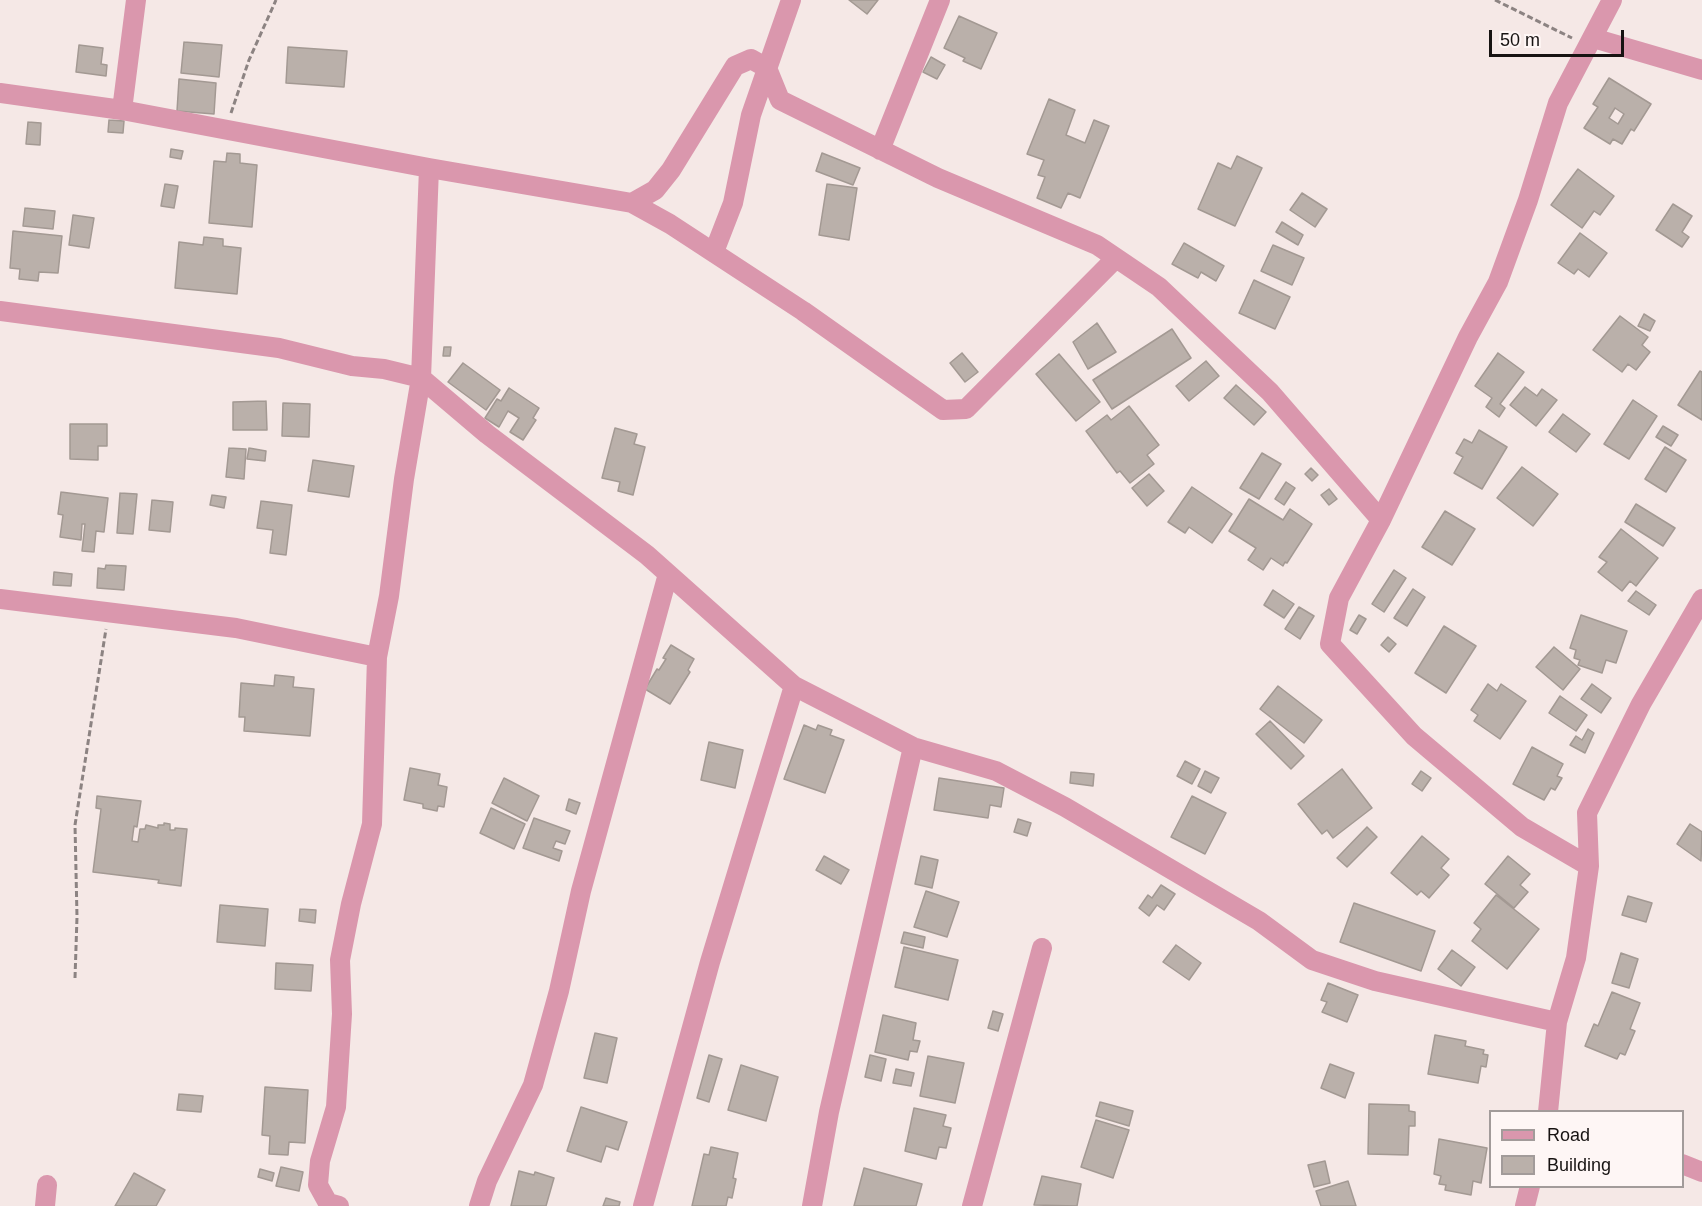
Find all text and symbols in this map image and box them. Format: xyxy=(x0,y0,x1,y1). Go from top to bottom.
scale bar xyxy=(1492,18,1627,56)
text: 50 m xyxy=(1500,30,1540,50)
legend xyxy=(1489,1110,1684,1188)
text: Road xyxy=(1547,1125,1590,1145)
text: Building xyxy=(1547,1155,1611,1175)

